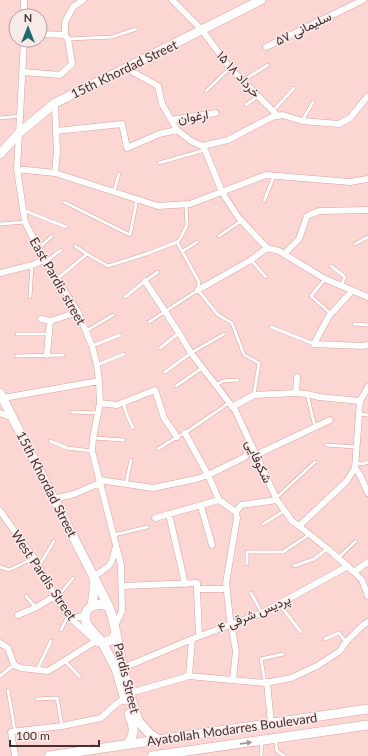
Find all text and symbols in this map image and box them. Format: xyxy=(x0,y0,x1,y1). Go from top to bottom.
street label: سلیمانی ۵۷ xyxy=(272,7,334,49)
north arrow xyxy=(8,8,48,48)
text: N xyxy=(24,11,32,24)
street label: 15th Khordad Street xyxy=(68,36,180,102)
street label: ۱۵ خرداد ۱۸ xyxy=(213,47,264,102)
street label: ارغوان xyxy=(177,106,210,127)
street label: East Pardis street xyxy=(26,234,90,328)
street label: 15th Khordad Street xyxy=(13,428,81,540)
street label: شکوفایی xyxy=(241,437,276,486)
street label: West Pardis Street xyxy=(8,527,80,623)
street label: پردیس شرقی ۴ xyxy=(215,590,294,637)
street label: Pardis Street xyxy=(111,641,144,715)
street label: Ayatollah Modarres Boulevard xyxy=(146,709,318,749)
scale bar xyxy=(10,722,99,748)
text: 100 m xyxy=(16,728,50,743)
one-way arrow xyxy=(240,740,252,746)

